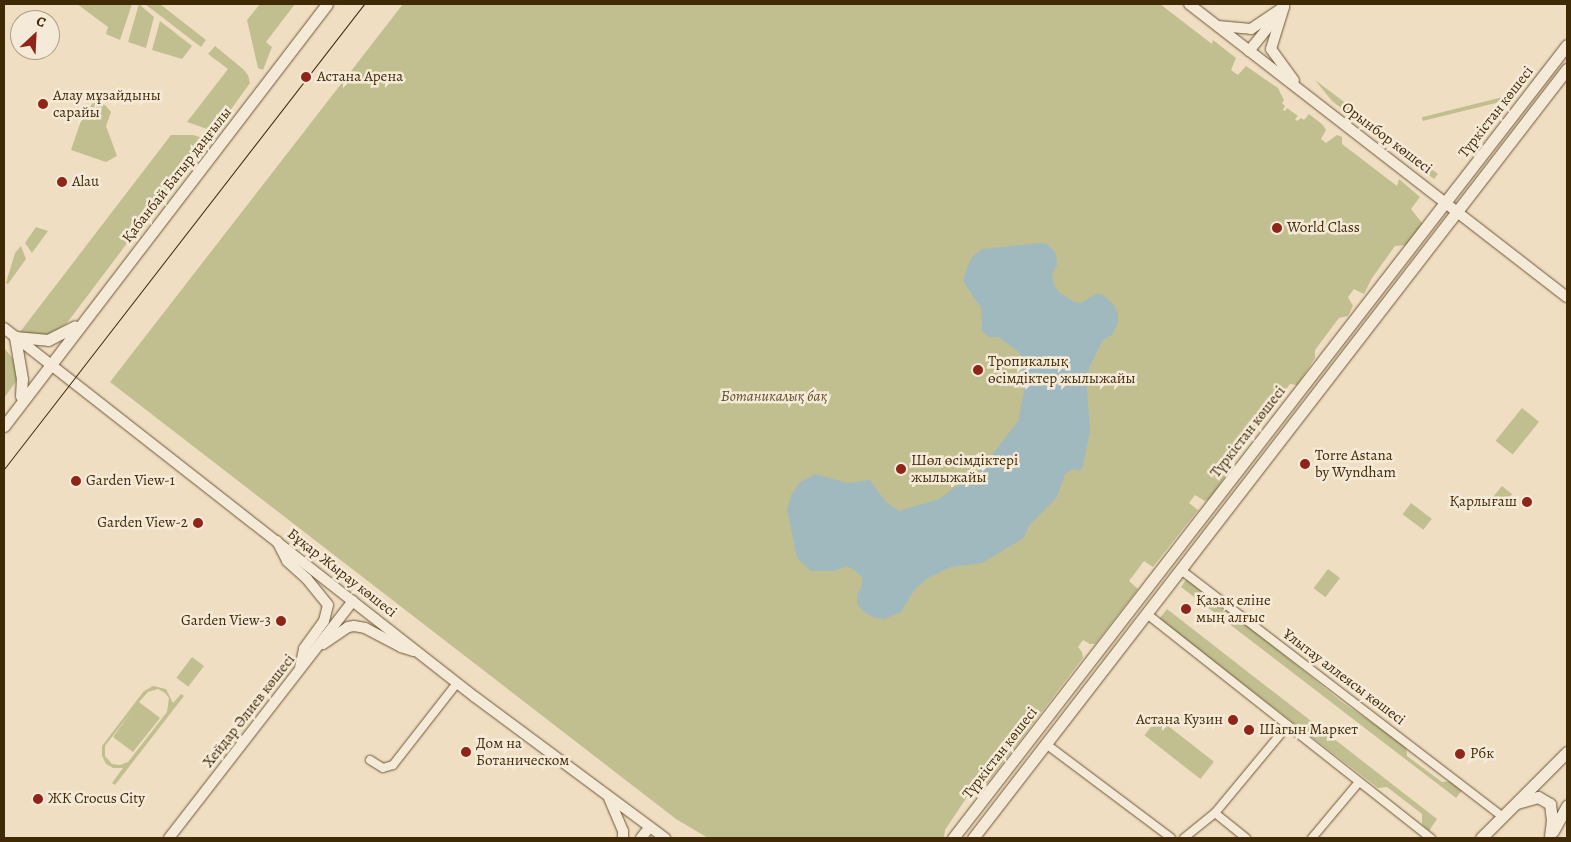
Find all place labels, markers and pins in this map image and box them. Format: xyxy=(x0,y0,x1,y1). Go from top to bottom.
place label: Астана Арена xyxy=(317,68,403,86)
marker: Астана Арена xyxy=(299,70,313,84)
place label: Алау мұзайдыны сарайы xyxy=(53,86,161,121)
marker: Алау мұзайдыны сарайы xyxy=(37,98,49,110)
place label: Alau xyxy=(72,173,99,191)
marker: Alau xyxy=(56,176,68,188)
place label: World Class xyxy=(1287,219,1360,237)
marker: World Class xyxy=(1271,222,1283,234)
place label: Тропикалық өсімдіктер жылыжайы xyxy=(988,352,1136,387)
marker: Тропикалық өсімдіктер жылыжайы xyxy=(972,364,984,376)
place label: Torre Astana by Wyndham xyxy=(1315,446,1396,481)
place label: Шөл өсімдіктері жылыжайы xyxy=(911,451,1018,486)
marker: Torre Astana by Wyndham xyxy=(1299,458,1311,470)
marker: Шөл өсімдіктері жылыжайы xyxy=(895,463,907,475)
place label: Garden View-1 xyxy=(86,472,175,490)
marker: Garden View-1 xyxy=(70,475,82,487)
place label: Қарлығаш xyxy=(1450,493,1517,511)
marker: Қарлығаш xyxy=(1521,496,1533,508)
place label: Garden View-2 xyxy=(97,514,188,532)
marker: Garden View-2 xyxy=(192,517,204,529)
place label: Қазақ еліне мың алғыс xyxy=(1196,591,1271,626)
marker: Қазақ еліне мың алғыс xyxy=(1180,603,1192,615)
place label: Garden View-3 xyxy=(181,612,271,630)
marker: Garden View-3 xyxy=(275,615,287,627)
place label: Астана Кузин xyxy=(1136,711,1223,729)
marker: Астана Кузин xyxy=(1227,714,1239,726)
place label: Шагын Маркет xyxy=(1259,721,1358,739)
marker: Шагын Маркет xyxy=(1243,724,1255,736)
place label: Дом на Ботаническом xyxy=(476,734,569,769)
place label: Рбк xyxy=(1470,745,1494,763)
marker: Дом на Ботаническом xyxy=(460,746,472,758)
marker: Рбк xyxy=(1454,748,1466,760)
place label: ЖК Crocus City xyxy=(48,790,145,808)
marker: ЖК Crocus City xyxy=(32,793,44,805)

